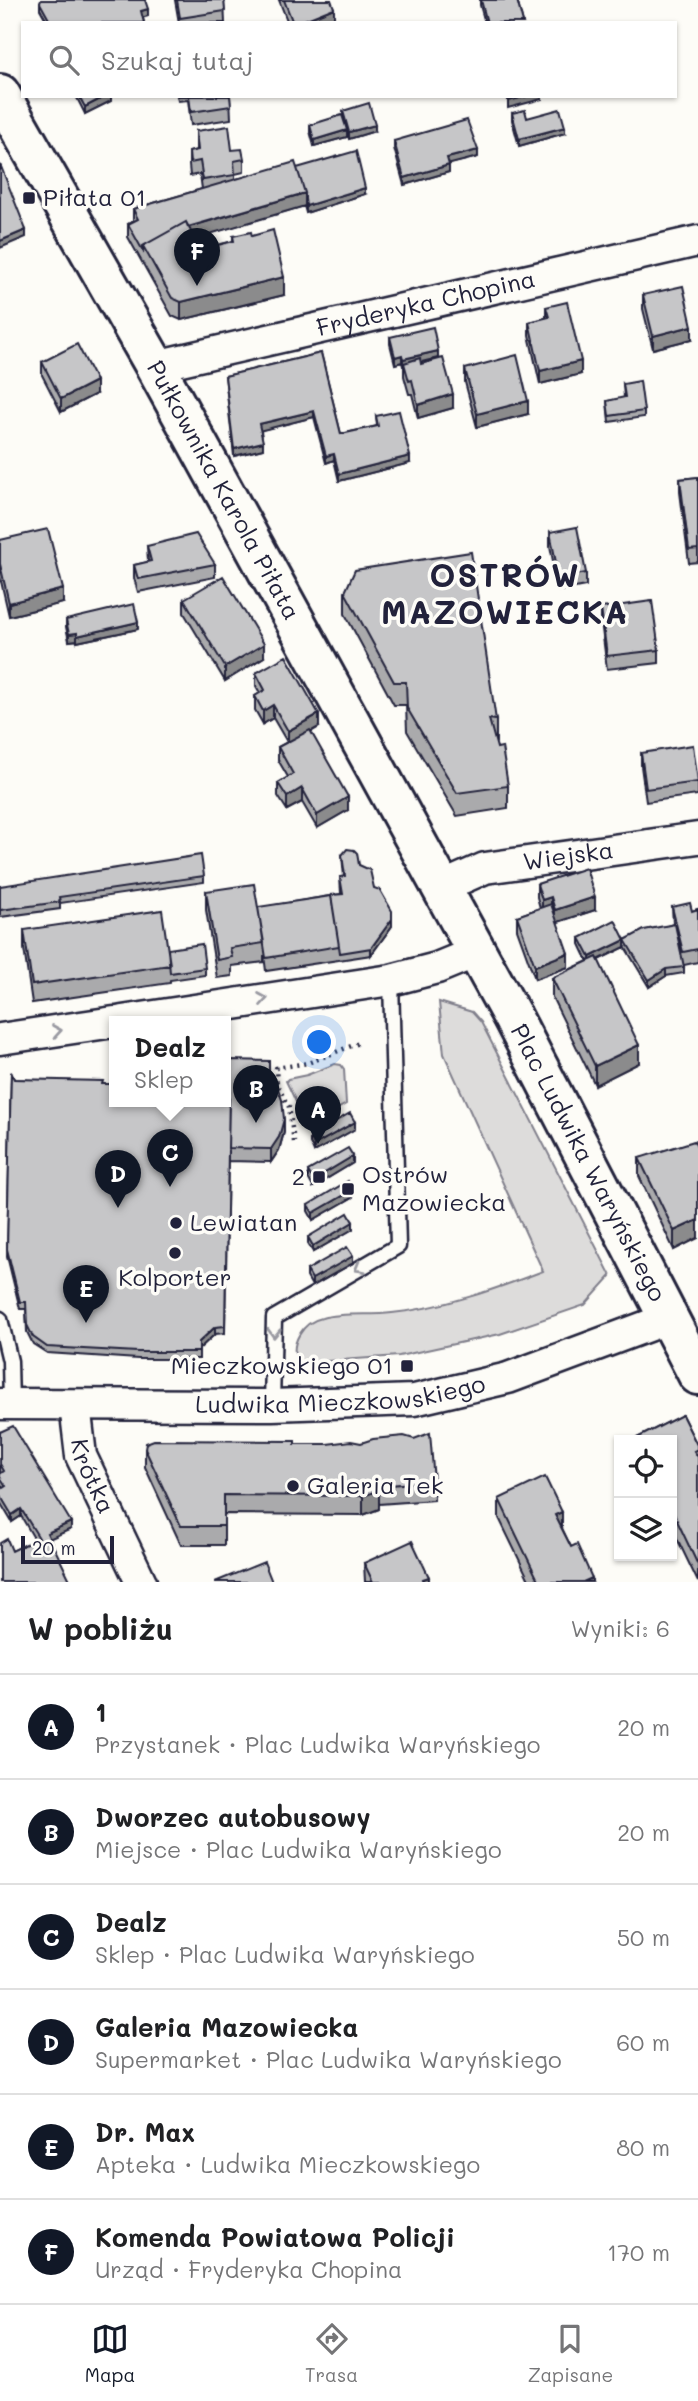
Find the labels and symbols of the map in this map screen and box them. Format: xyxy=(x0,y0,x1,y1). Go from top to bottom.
place label: Piłata 01 xyxy=(43,181,146,212)
marker: Piłata 01 xyxy=(21,190,37,206)
pin: F xyxy=(174,228,220,286)
street label: Fryderyka Chopina xyxy=(313,262,538,342)
street label: Pułkownika Karola Piłata xyxy=(141,355,308,625)
district label: OSTRÓW MAZOWIECKA xyxy=(381,553,629,632)
street label: Wiejska xyxy=(521,833,615,876)
one-way arrow xyxy=(257,992,268,1007)
street label: Plac Ludwika Waryńskiego xyxy=(505,1018,674,1306)
one-way arrow xyxy=(51,1024,63,1039)
your location xyxy=(302,1025,336,1059)
pin: B xyxy=(233,1065,279,1123)
pin: A xyxy=(295,1086,341,1144)
pin: C xyxy=(147,1129,193,1187)
pin: D xyxy=(95,1150,141,1208)
place label: Ostrów Mazowiecka xyxy=(362,1158,506,1217)
place label: 2 xyxy=(292,1160,305,1191)
marker: 2 xyxy=(311,1169,327,1185)
marker: Ostrów Mazowiecka xyxy=(340,1181,356,1197)
place label: Lewiatan xyxy=(190,1206,297,1237)
marker: Lewiatan xyxy=(168,1215,184,1231)
marker: Kolporter xyxy=(167,1245,183,1261)
one-way arrow xyxy=(354,1260,366,1273)
place label: Kolporter xyxy=(118,1261,232,1292)
pin: E xyxy=(63,1265,109,1323)
one-way arrow xyxy=(266,1327,281,1338)
place label: Mieczkowskiego 01 xyxy=(171,1349,393,1380)
marker: Mieczkowskiego 01 xyxy=(399,1358,415,1374)
street label: Ludwika Mieczkowskiego xyxy=(195,1367,488,1419)
street label: Krótka xyxy=(65,1437,123,1518)
place label: Galeria Tek xyxy=(307,1469,444,1500)
marker: Galeria Tek xyxy=(285,1478,301,1494)
scale bar xyxy=(21,1533,114,1565)

